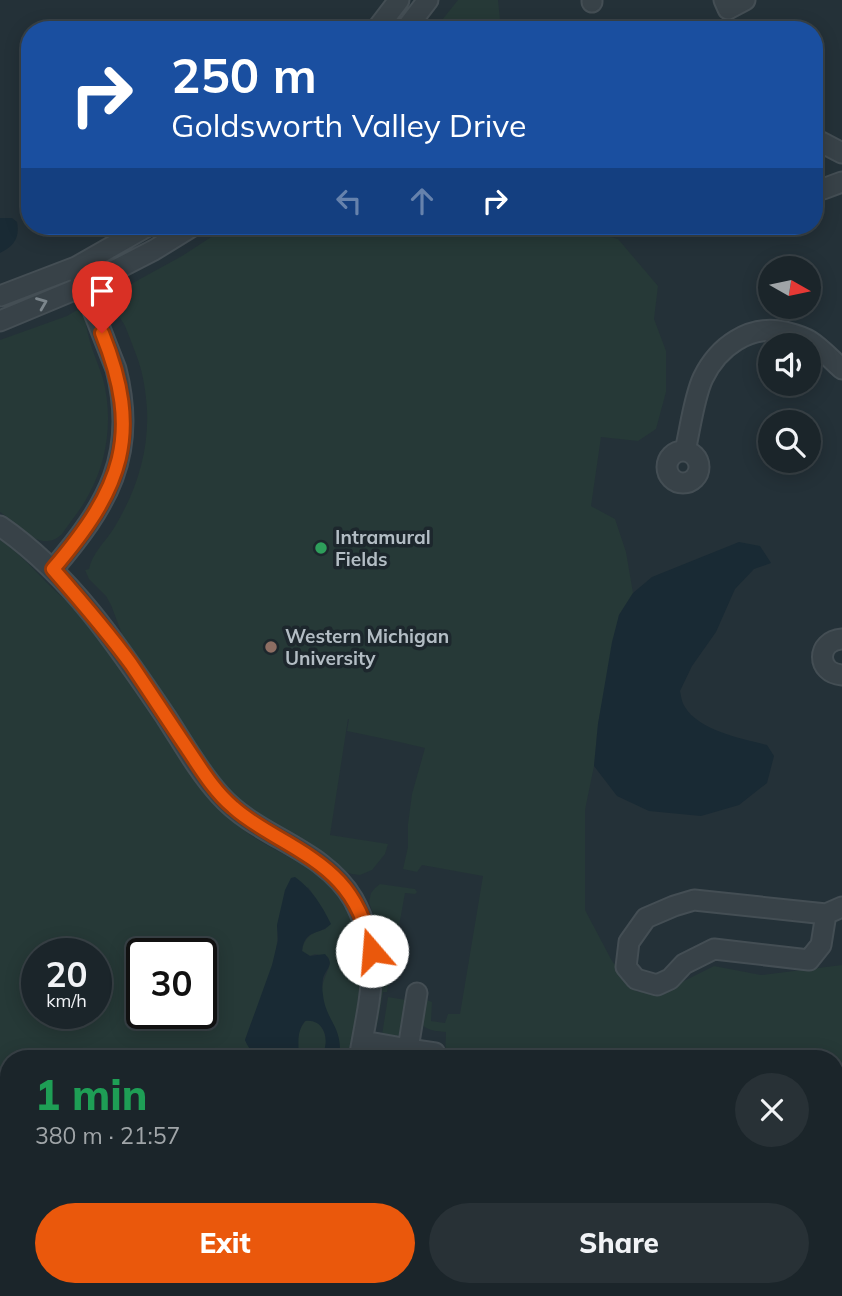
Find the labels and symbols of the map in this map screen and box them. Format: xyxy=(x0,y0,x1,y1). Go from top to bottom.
north arrow xyxy=(758,256,821,318)
pin xyxy=(72,261,132,333)
one-way arrow xyxy=(35,298,47,312)
place label: Intramural Fields xyxy=(335,525,431,571)
marker: Intramural Fields xyxy=(313,540,329,556)
place label: Western Michigan University xyxy=(285,624,449,670)
marker: Western Michigan University xyxy=(263,639,279,655)
position arrow xyxy=(335,914,409,988)
speed limit sign: 30 xyxy=(126,938,217,1029)

